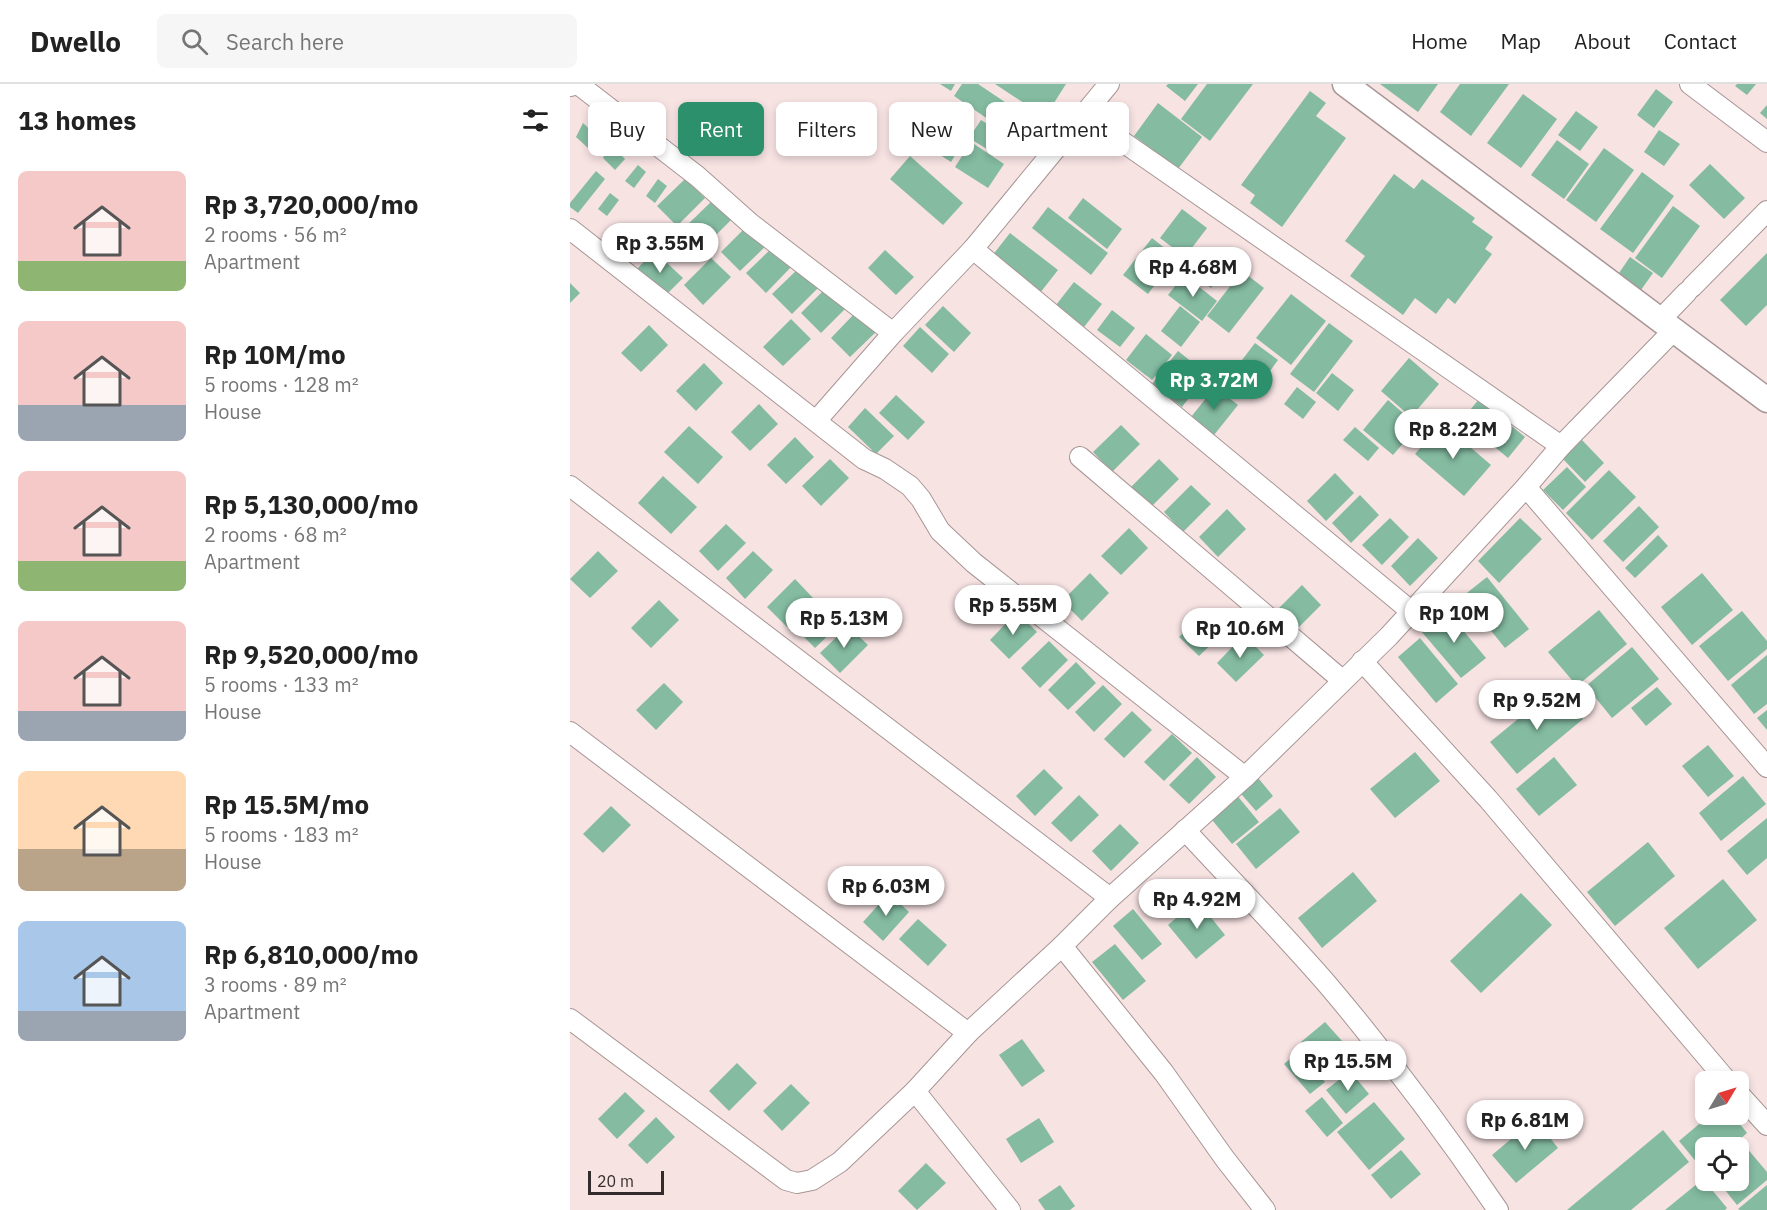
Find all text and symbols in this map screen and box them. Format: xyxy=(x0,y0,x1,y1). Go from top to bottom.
search box xyxy=(157,14,577,68)
text: Dwello xyxy=(30,23,121,60)
icon: search xyxy=(178,25,211,58)
text: Search here xyxy=(226,27,344,56)
text: Home xyxy=(1411,27,1468,55)
text: Map xyxy=(1501,27,1541,55)
text: About xyxy=(1574,27,1631,55)
text: Contact xyxy=(1664,27,1737,55)
chip: Buy xyxy=(588,102,666,156)
chip: Rent xyxy=(678,102,764,156)
chip: Filters xyxy=(776,102,877,156)
chip: New xyxy=(889,102,974,156)
chip: Apartment xyxy=(986,102,1129,156)
text: 13 homes xyxy=(18,103,136,137)
icon: filters xyxy=(519,104,552,137)
text: Rp 3,720,000/mo xyxy=(204,187,418,221)
icon: home xyxy=(66,195,138,267)
text: 2 rooms · 56 m² xyxy=(204,221,347,248)
pin: Rp 3.55M xyxy=(598,223,722,274)
text: Rp 3.55M xyxy=(616,229,704,256)
pin: Rp 4.68M xyxy=(1131,247,1255,298)
text: Apartment xyxy=(204,248,300,275)
text: Rp 4.68M xyxy=(1149,253,1237,280)
text: Rp 10M/mo xyxy=(204,337,346,371)
icon: home xyxy=(66,345,138,417)
pin: Rp 3.72M xyxy=(1152,360,1276,411)
text: Rp 3.72M xyxy=(1170,366,1258,393)
text: 5 rooms · 128 m² xyxy=(204,371,359,398)
text: House xyxy=(204,398,261,425)
pin: Rp 8.22M xyxy=(1391,409,1515,460)
text: Rp 8.22M xyxy=(1409,415,1497,442)
text: Rp 5,130,000/mo xyxy=(204,487,418,521)
icon: home xyxy=(66,495,138,567)
text: 2 rooms · 68 m² xyxy=(204,521,347,548)
text: Apartment xyxy=(204,548,300,575)
pin: Rp 5.55M xyxy=(951,585,1075,636)
text: Rp 5.55M xyxy=(969,591,1057,618)
pin: Rp 10M xyxy=(1405,593,1503,644)
pin: Rp 5.13M xyxy=(782,598,906,649)
text: Rp 10M xyxy=(1419,599,1489,626)
text: Rp 5.13M xyxy=(800,604,888,631)
pin: Rp 10.6M xyxy=(1178,608,1302,659)
text: Rp 10.6M xyxy=(1196,614,1284,641)
text: Rp 9,520,000/mo xyxy=(204,637,418,671)
icon: home xyxy=(66,645,138,717)
text: 5 rooms · 133 m² xyxy=(204,671,359,698)
pin: Rp 9.52M xyxy=(1475,680,1599,731)
text: Rp 9.52M xyxy=(1493,686,1581,713)
text: House xyxy=(204,698,261,725)
text: Rp 15.5M/mo xyxy=(204,787,369,821)
icon: home xyxy=(66,795,138,867)
text: 5 rooms · 183 m² xyxy=(204,821,359,848)
text: House xyxy=(204,848,261,875)
pin: Rp 6.03M xyxy=(824,866,948,917)
text: Rp 6.03M xyxy=(842,872,930,899)
pin: Rp 4.92M xyxy=(1135,879,1259,930)
text: Rp 4.92M xyxy=(1153,885,1241,912)
text: Rp 6,810,000/mo xyxy=(204,937,418,971)
icon: home xyxy=(66,945,138,1017)
text: 3 rooms · 89 m² xyxy=(204,971,347,998)
text: Apartment xyxy=(204,998,300,1025)
pin: Rp 15.5M xyxy=(1286,1041,1410,1092)
text: Rp 15.5M xyxy=(1304,1047,1392,1074)
north arrow xyxy=(1695,1071,1749,1125)
map controls xyxy=(1695,1071,1749,1191)
pin: Rp 6.81M xyxy=(1463,1100,1587,1151)
text: Rp 6.81M xyxy=(1481,1106,1569,1133)
button: locate xyxy=(1695,1137,1749,1191)
scale bar xyxy=(588,1168,664,1196)
text: 20 m xyxy=(597,1171,634,1191)

